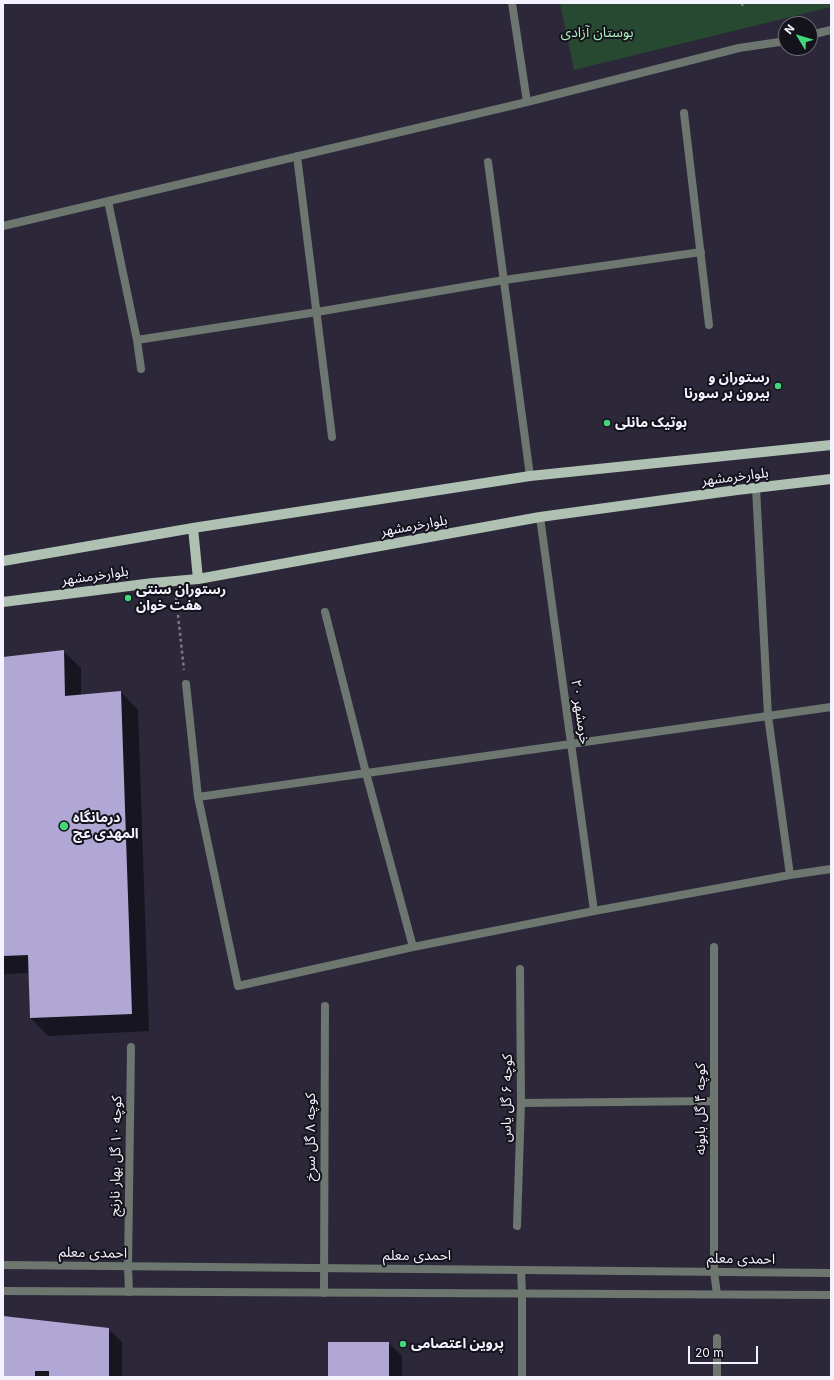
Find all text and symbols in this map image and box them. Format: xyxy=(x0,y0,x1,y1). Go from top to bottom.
north arrow xyxy=(778,16,818,56)
text: N xyxy=(781,22,797,37)
park label: بوستان آزادی xyxy=(561,25,633,41)
place label: رستوران و بیرون بر سورنا xyxy=(684,370,770,402)
marker: رستوران و بیرون بر سورنا xyxy=(773,381,783,391)
place label: بوتیک مانلی xyxy=(615,415,687,431)
marker: بوتیک مانلی xyxy=(602,418,612,428)
street label: بلوارخرمشهر xyxy=(700,465,770,489)
street label: بلوارخرمشهر xyxy=(379,512,449,540)
street label: بلوارخرمشهر xyxy=(60,563,130,589)
place label: رستوران سنتى هفت خوان xyxy=(136,582,226,614)
marker: رستوران سنتى هفت خوان xyxy=(123,593,133,603)
street label: خرمشهر ۲۰ xyxy=(567,679,593,745)
place label: درمانگاه المهدی عج xyxy=(73,810,139,842)
marker: درمانگاه المهدی عج xyxy=(58,820,70,832)
street label: کوچه ۶ گل یاس xyxy=(498,1054,516,1142)
street label: کوچه ۴ گل بابونه xyxy=(693,1063,709,1155)
street label: کوچه ۸ گل سرخ xyxy=(303,1093,319,1181)
street label: کوچه ۱۰ گل بهار نارنج xyxy=(107,1096,125,1216)
street label: احمدی معلم xyxy=(59,1244,127,1262)
street label: احمدی معلم xyxy=(383,1248,451,1264)
street label: احمدی معلم xyxy=(707,1250,775,1268)
place label: پروین اعتصامی xyxy=(411,1336,504,1352)
scale bar xyxy=(690,1338,760,1364)
marker: پروین اعتصامی xyxy=(398,1339,408,1349)
text: 20 m xyxy=(695,1345,724,1360)

